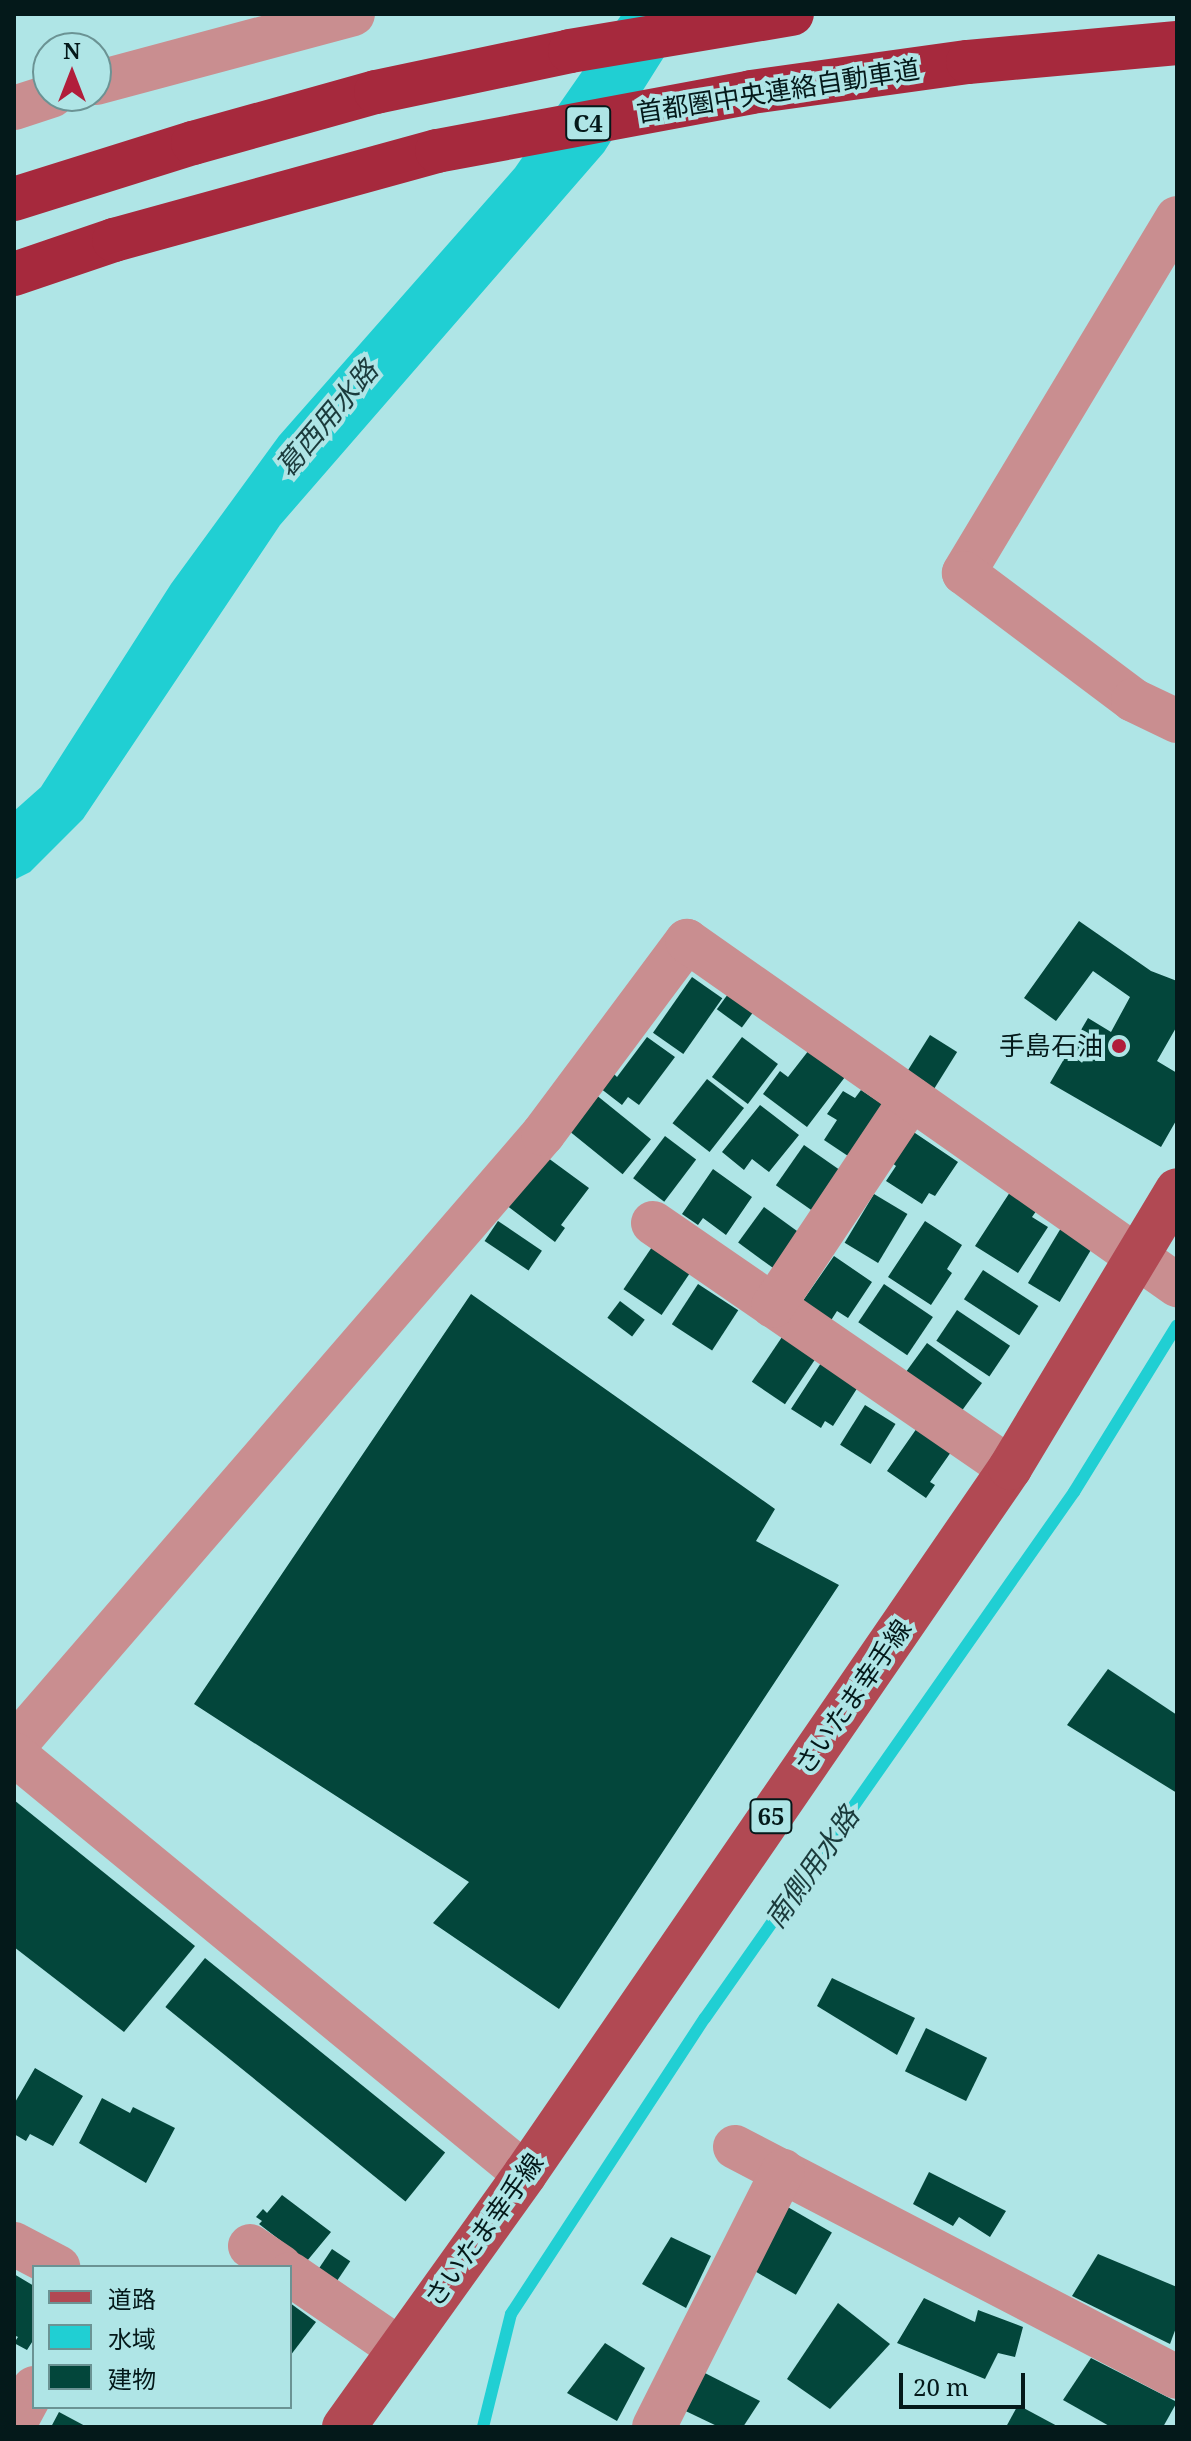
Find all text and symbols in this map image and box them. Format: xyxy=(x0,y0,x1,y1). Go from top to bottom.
north arrow xyxy=(32,32,112,112)
text: N xyxy=(63,35,81,65)
street label: 首都圏中央連絡自動車道 xyxy=(634,53,922,129)
road number: C4 xyxy=(564,103,612,143)
water label: 葛西用水路 xyxy=(268,354,384,482)
place label: 手島石油 xyxy=(999,1030,1103,1062)
marker: 手島石油 xyxy=(1110,1037,1128,1055)
street label: さいたま幸手線 xyxy=(788,1614,918,1780)
road number: 65 xyxy=(749,1796,793,1836)
water label: 南側用水路 xyxy=(757,1800,865,1934)
street label: さいたま幸手線 xyxy=(418,2147,550,2313)
legend xyxy=(32,2265,292,2409)
text: 道路 xyxy=(108,2282,156,2315)
text: 水域 xyxy=(108,2322,156,2355)
scale bar xyxy=(903,2357,1029,2407)
text: 建物 xyxy=(108,2362,156,2395)
text: 20 m xyxy=(913,2370,969,2403)

